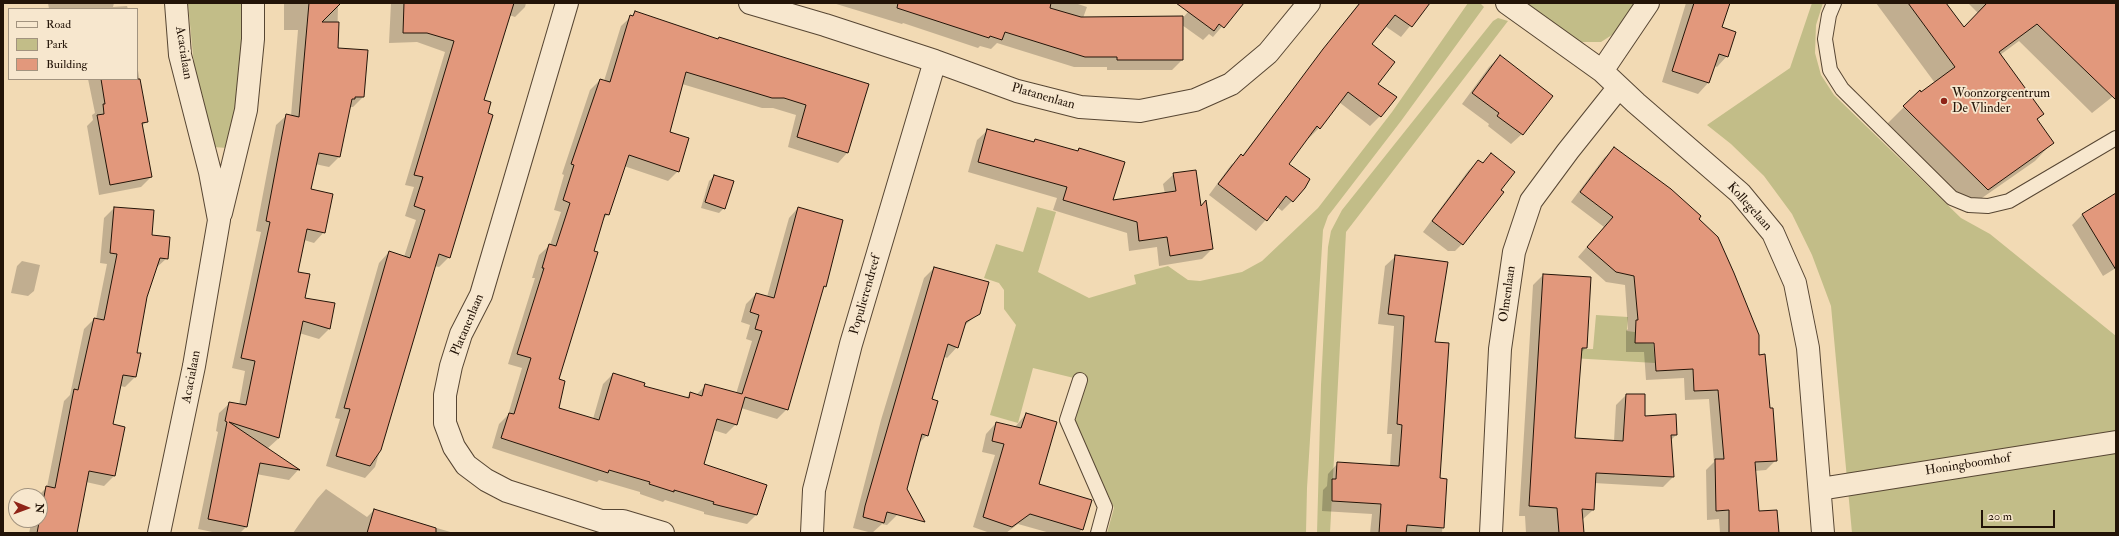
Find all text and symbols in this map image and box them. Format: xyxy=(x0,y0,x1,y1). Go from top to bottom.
legend xyxy=(8,8,138,80)
text: Road xyxy=(46,17,71,32)
street label: Acacialaan xyxy=(171,25,195,81)
text: Park xyxy=(46,37,68,52)
text: Building xyxy=(46,57,87,72)
street label: Platanenlaan xyxy=(1009,80,1077,114)
place label: Woonzorgcentrum De Vlinder xyxy=(1952,86,2050,117)
marker: Woonzorgcentrum De Vlinder xyxy=(1939,96,1949,106)
street label: Kollegelaan xyxy=(1723,180,1775,234)
street label: Populierendreef xyxy=(847,253,885,337)
street label: Olmenlaan xyxy=(1496,265,1520,323)
street label: Platanenlaan xyxy=(448,292,488,358)
street label: Acacialaan xyxy=(179,349,205,405)
street label: Honingboomhof xyxy=(1924,451,2012,479)
north arrow xyxy=(8,488,48,528)
scale bar xyxy=(1983,502,2057,528)
text: N xyxy=(33,503,46,513)
text: 20 m xyxy=(1988,509,2012,524)

